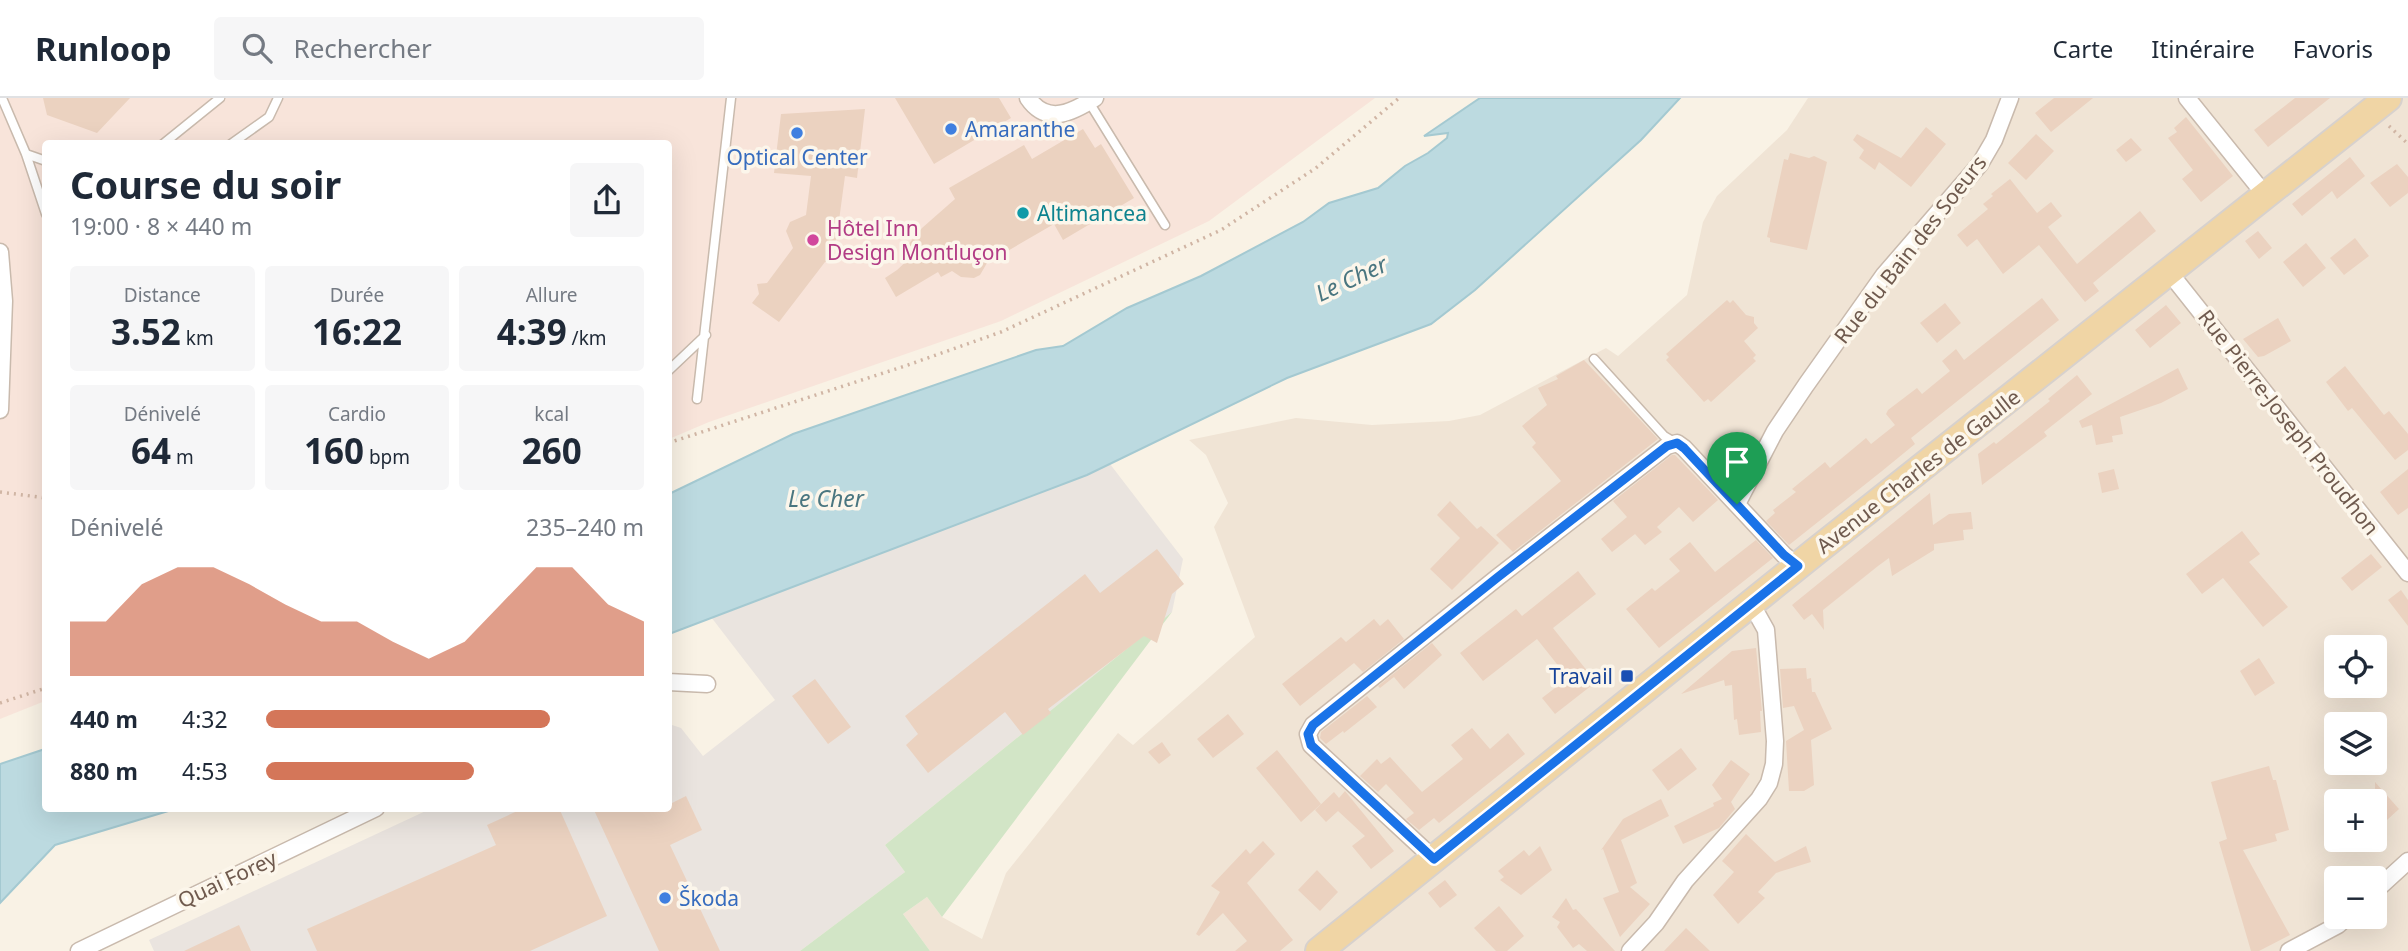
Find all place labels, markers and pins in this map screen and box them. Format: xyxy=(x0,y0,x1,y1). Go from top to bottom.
place label: Amaranthe xyxy=(965,115,1075,143)
marker: Amaranthe xyxy=(943,121,959,137)
marker: Optical Center xyxy=(789,125,805,141)
place label: Optical Center xyxy=(726,143,868,171)
place label: Altimancea xyxy=(1037,199,1147,227)
marker: Altimancea xyxy=(1015,205,1031,221)
place label: Hôtel Inn Design Montluçon xyxy=(827,214,1007,266)
marker: Hôtel Inn Design Montluçon xyxy=(805,232,821,248)
pin xyxy=(1707,432,1767,504)
place label: Travail xyxy=(1549,662,1613,690)
marker: Travail xyxy=(1619,668,1635,684)
place label: Škoda xyxy=(679,884,739,912)
marker: Škoda xyxy=(657,890,673,906)

